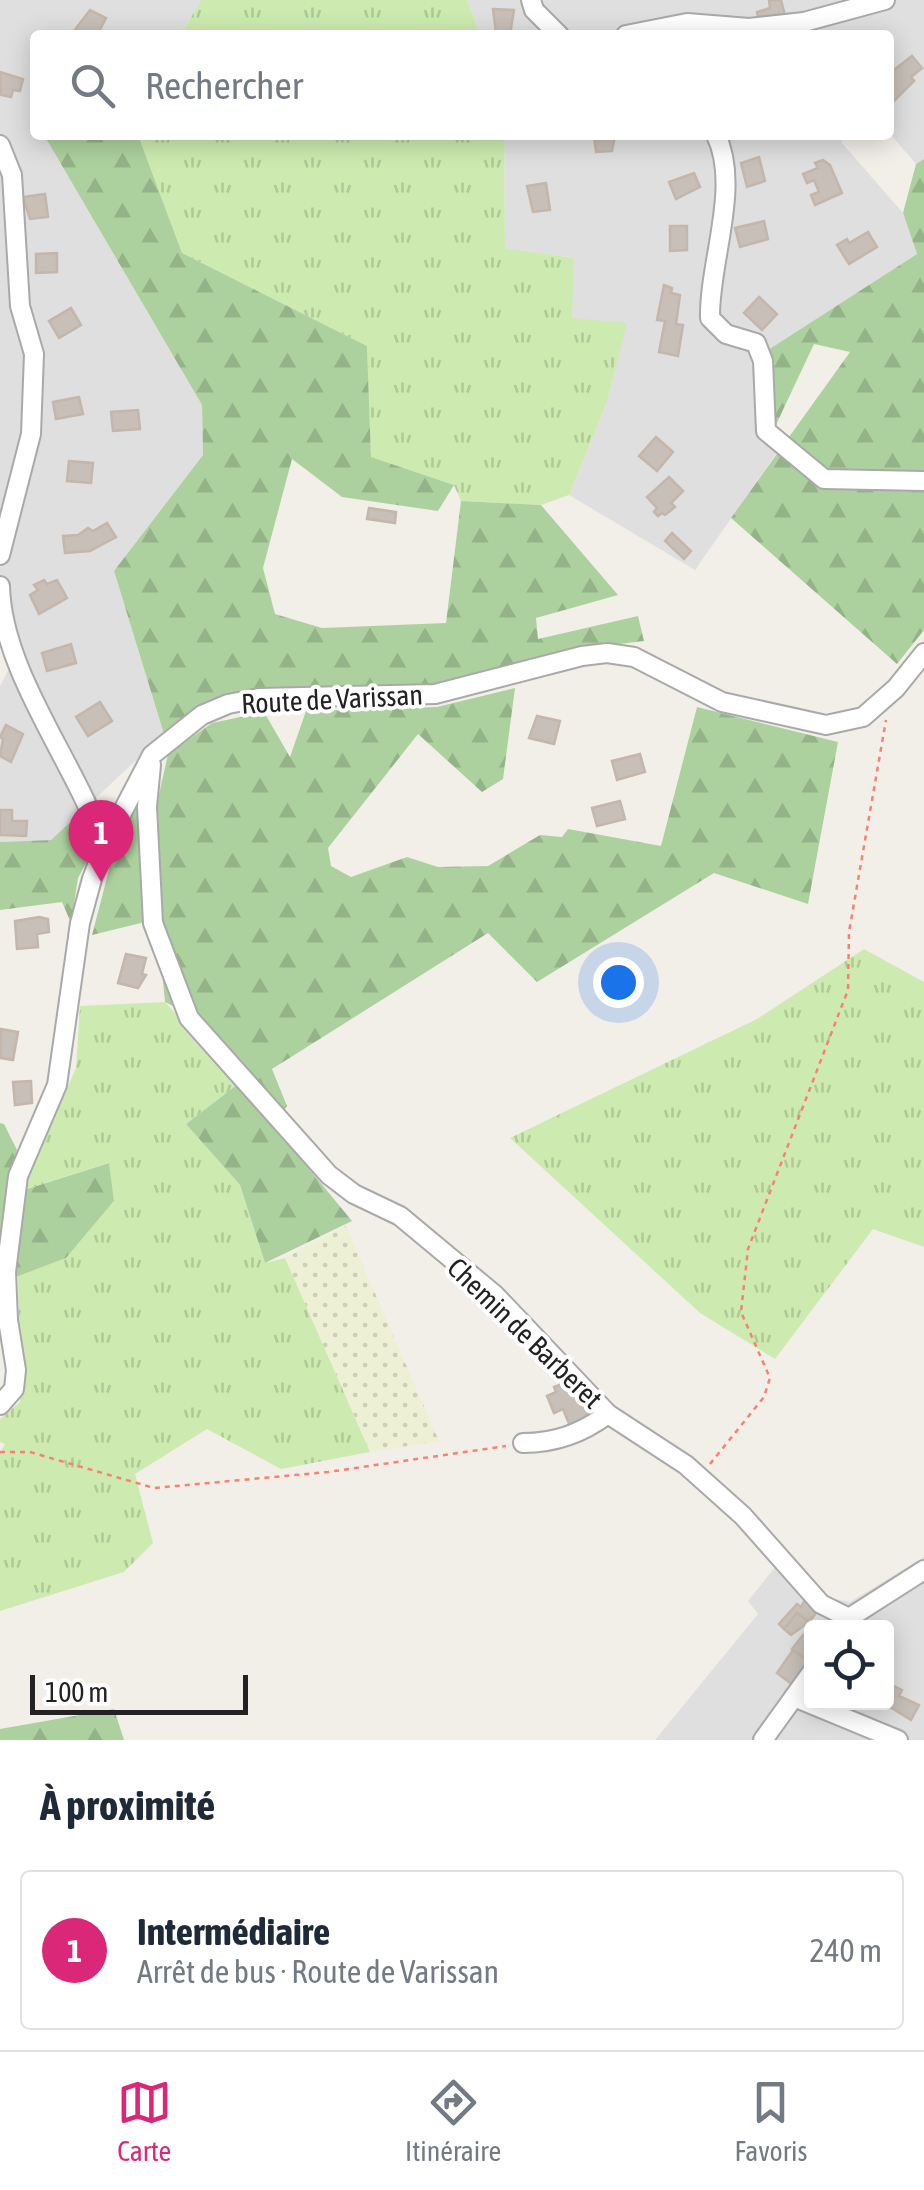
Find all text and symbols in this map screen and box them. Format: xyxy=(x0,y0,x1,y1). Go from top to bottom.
search box xyxy=(30,30,894,140)
icon: search xyxy=(65,58,120,113)
text: Rechercher xyxy=(145,64,303,107)
street label: Route de Varissan xyxy=(240,678,424,720)
pin: 1 xyxy=(68,800,134,882)
your location xyxy=(593,957,644,1008)
street label: Chemin de Barberet xyxy=(441,1251,609,1415)
map controls xyxy=(804,1620,894,1710)
button: locate xyxy=(804,1620,894,1710)
scale bar xyxy=(30,1670,248,1714)
text: 100 m xyxy=(45,1676,108,1708)
text: À proximité xyxy=(40,1781,215,1829)
text: Intermédiaire xyxy=(137,1910,330,1953)
text: 1 xyxy=(67,1932,82,1969)
text: 240 m xyxy=(809,1932,882,1969)
text: Arrêt de bus · Route de Varissan xyxy=(137,1953,499,1990)
tab: Carte xyxy=(117,2075,172,2167)
tab: Itinéraire xyxy=(405,2075,501,2167)
tab: Favoris xyxy=(735,2075,807,2167)

